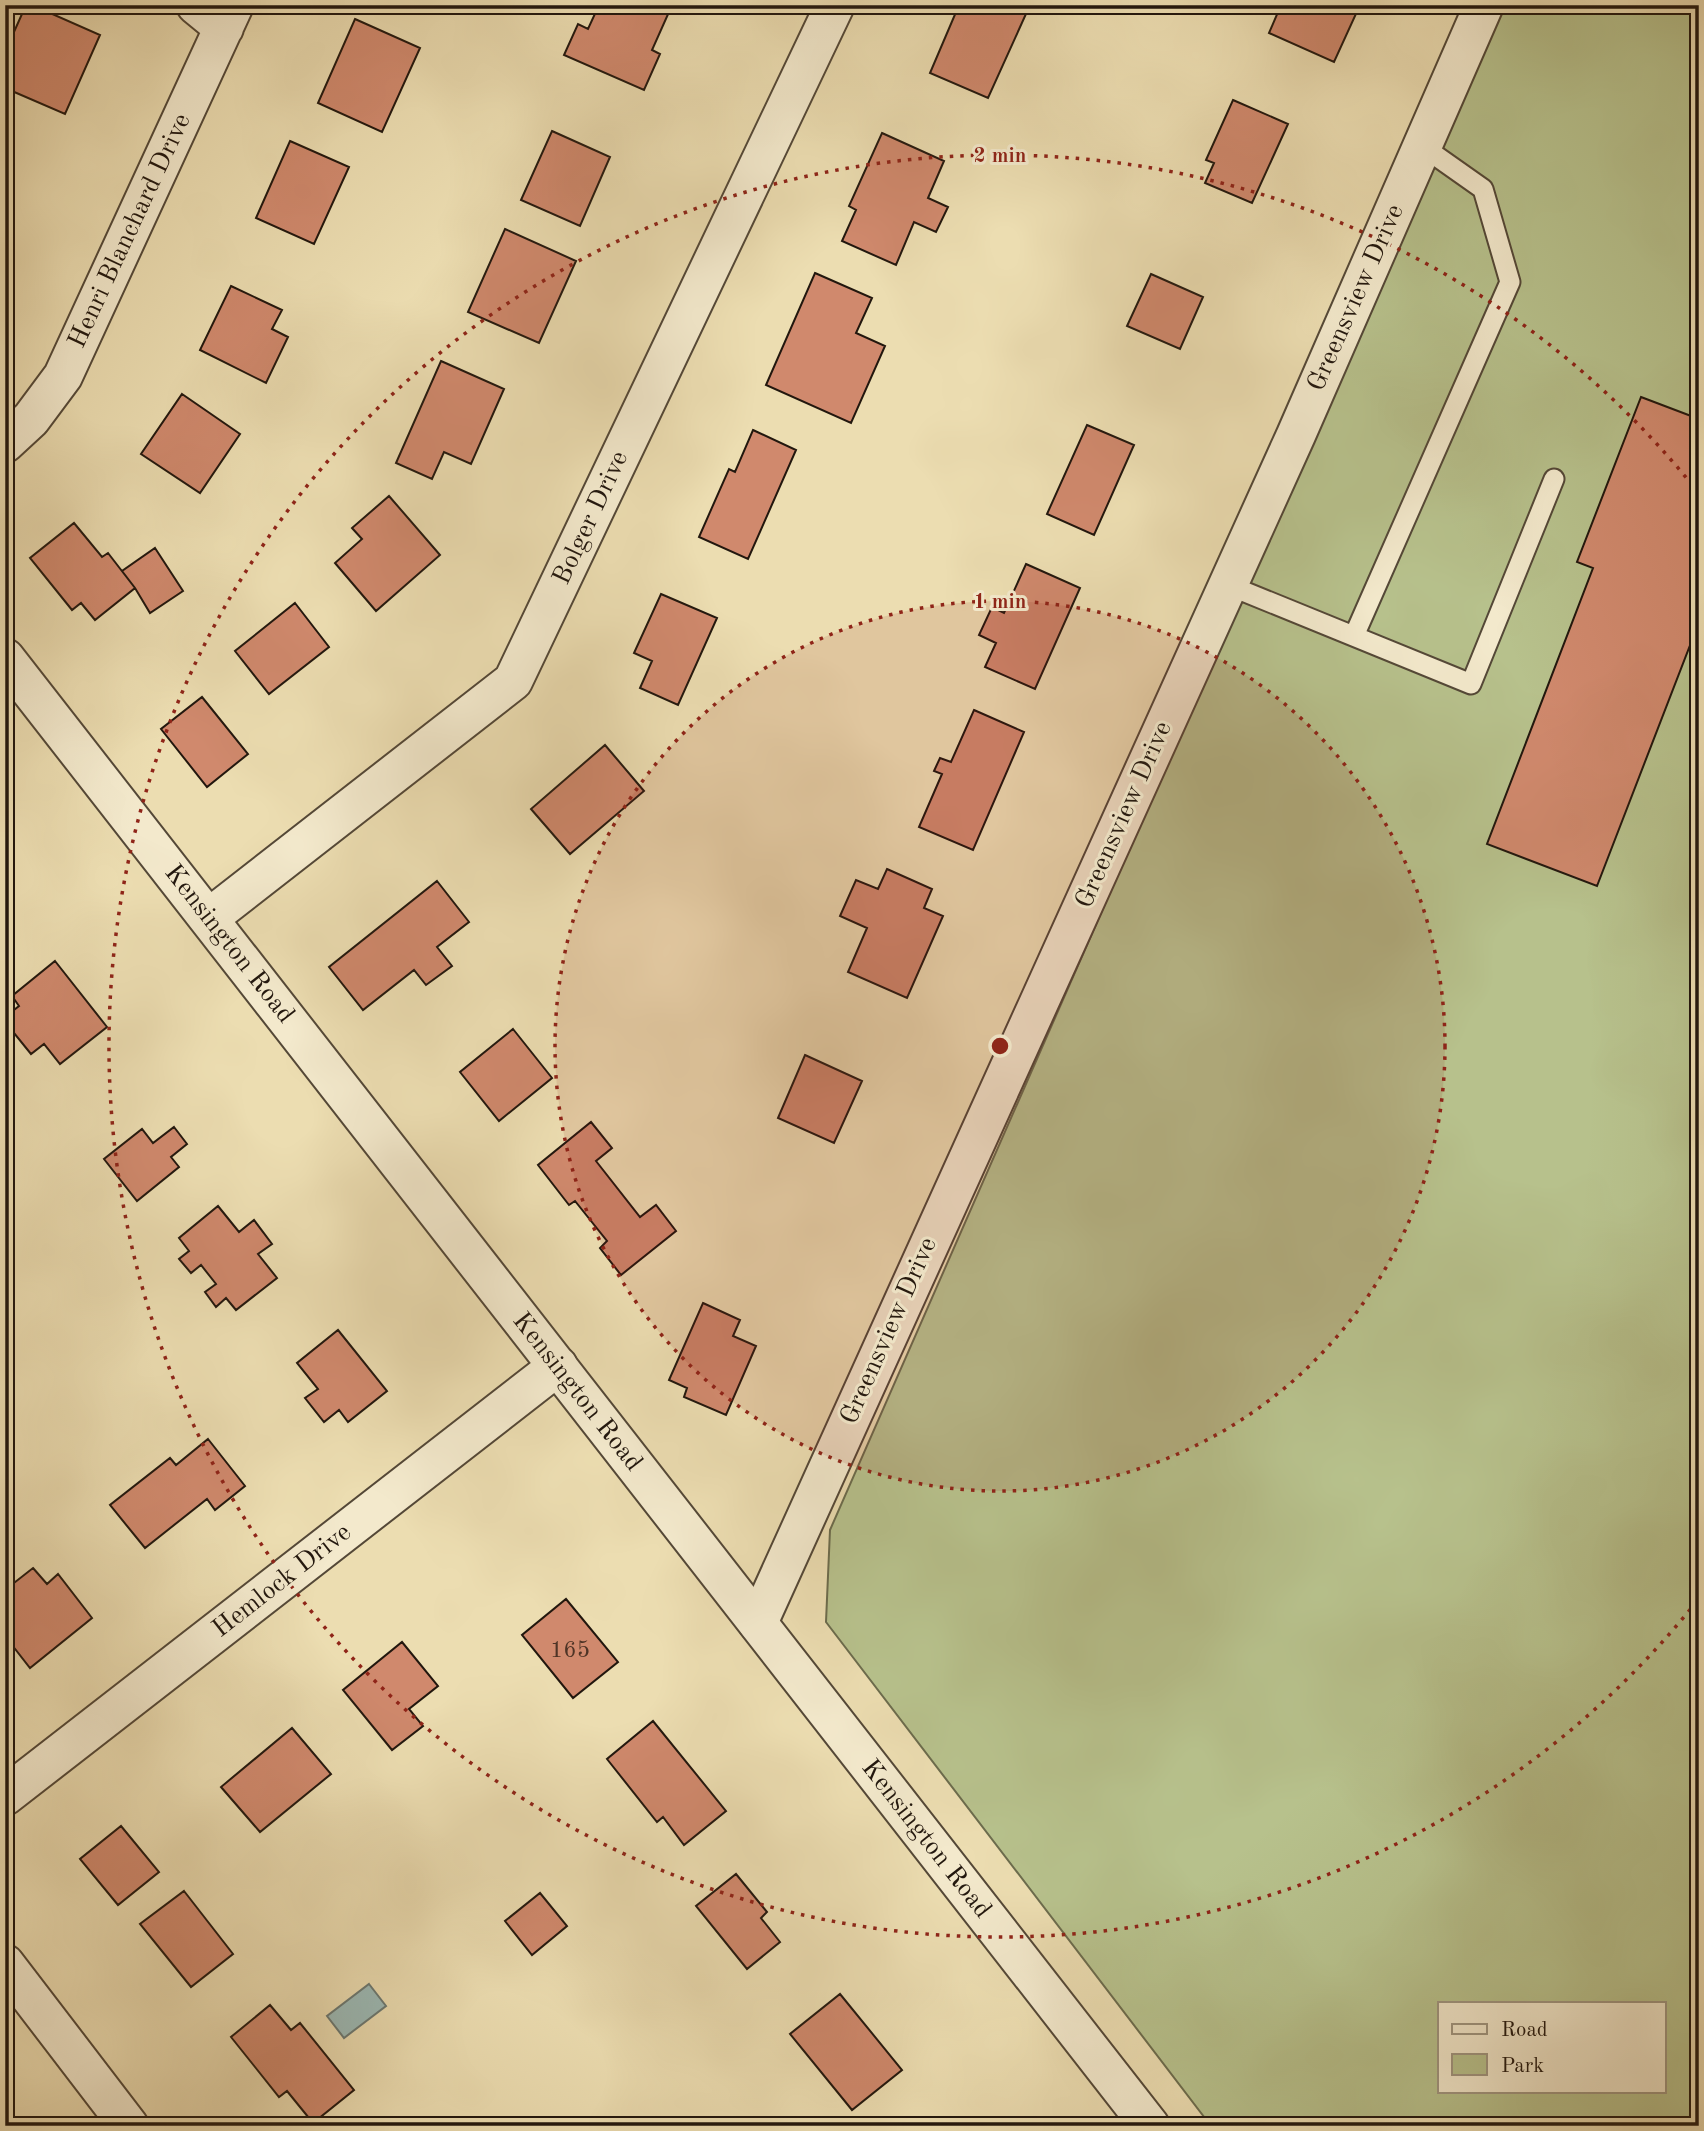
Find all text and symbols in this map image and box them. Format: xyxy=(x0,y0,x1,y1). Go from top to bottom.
street label: Henri Blanchard Drive xyxy=(64,110,196,352)
text: 2 min xyxy=(974,146,1026,167)
street label: Greensview Drive xyxy=(1303,201,1409,395)
street label: Bolger Drive xyxy=(549,447,633,589)
text: 1 min xyxy=(974,592,1026,613)
street label: Greensview Drive xyxy=(1071,718,1177,912)
street label: Kensington Road xyxy=(159,860,299,1028)
centre of rings xyxy=(988,1034,1012,1058)
street label: Greensview Drive xyxy=(836,1234,942,1428)
street label: Kensington Road xyxy=(507,1308,647,1476)
street label: Hemlock Drive xyxy=(208,1519,356,1643)
house number: 165 xyxy=(550,1639,590,1662)
street label: Kensington Road xyxy=(856,1755,996,1923)
legend xyxy=(1438,2002,1666,2092)
text: Road xyxy=(1501,2020,1548,2041)
text: Park xyxy=(1501,2056,1544,2077)

